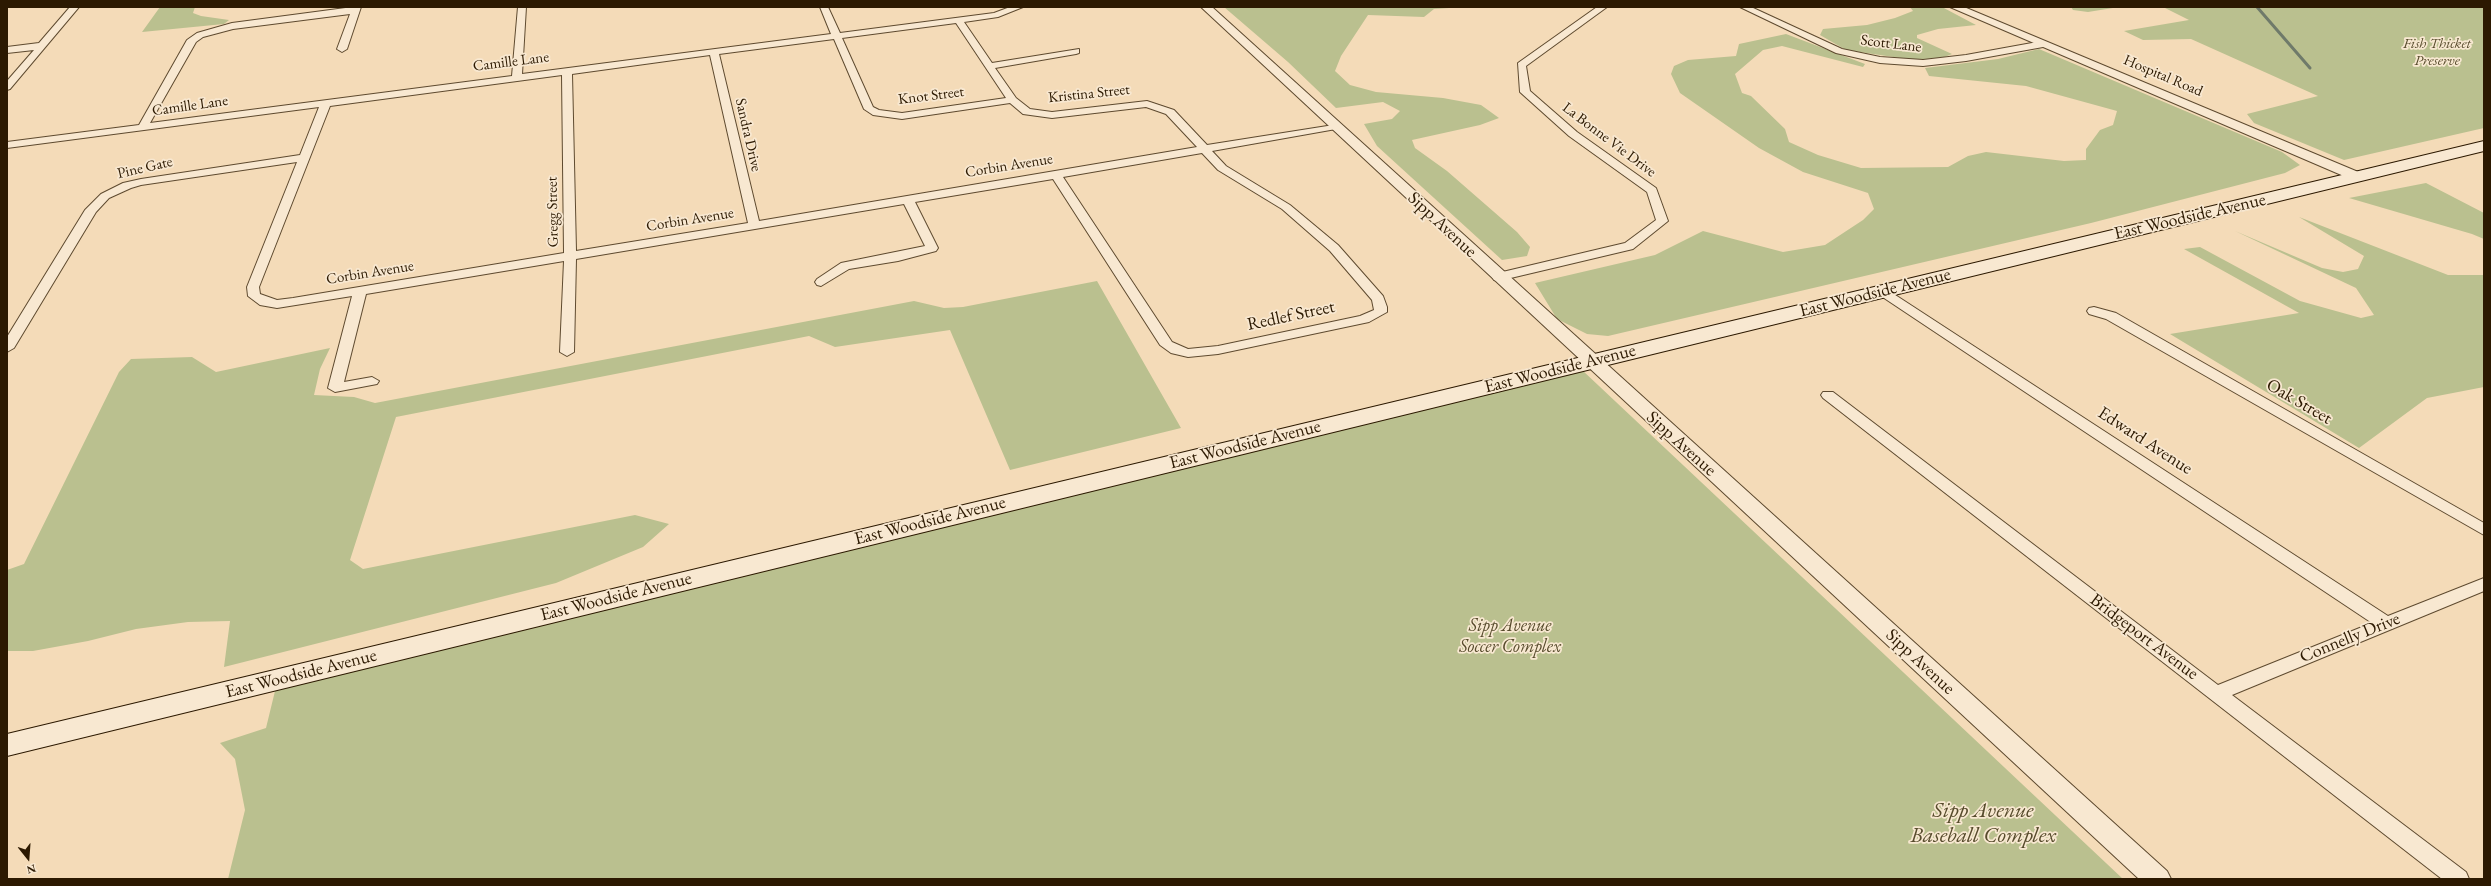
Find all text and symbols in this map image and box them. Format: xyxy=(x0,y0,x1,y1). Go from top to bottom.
street label: Scott Lane xyxy=(1860,31,1922,57)
park label: Fish Thicket Preserve xyxy=(2403,35,2471,70)
street label: Camille Lane xyxy=(472,48,550,76)
street label: Hospital Road xyxy=(2121,51,2205,101)
street label: Kristina Street xyxy=(1047,81,1131,107)
street label: Knot Street xyxy=(897,83,965,109)
street label: Camille Lane xyxy=(151,92,229,120)
street label: Sandra Drive xyxy=(731,97,765,173)
street label: La Bonne Vie Drive xyxy=(1558,99,1660,181)
street label: Corbin Avenue xyxy=(964,150,1054,182)
street label: Pine Gate xyxy=(116,153,174,183)
street label: Gregg Street xyxy=(543,176,563,248)
street label: Sipp Avenue xyxy=(1403,188,1481,262)
street label: East Woodside Avenue xyxy=(2112,189,2268,245)
street label: Corbin Avenue xyxy=(645,204,735,236)
street label: Corbin Avenue xyxy=(325,257,415,289)
street label: East Woodside Avenue xyxy=(1797,264,1953,322)
street label: Redlef Street xyxy=(1245,296,1337,336)
street label: East Woodside Avenue xyxy=(1482,340,1638,398)
street label: Oak Street xyxy=(2262,375,2336,429)
street label: Edward Avenue xyxy=(2094,402,2196,480)
street label: Sipp Avenue xyxy=(1642,407,1720,481)
street label: East Woodside Avenue xyxy=(1167,416,1323,474)
street label: East Woodside Avenue xyxy=(852,492,1008,550)
street label: East Woodside Avenue xyxy=(538,568,694,626)
street label: Bridgeport Avenue xyxy=(2086,589,2202,685)
street label: Connelly Drive xyxy=(2297,608,2403,668)
park label: Sipp Avenue Soccer Complex xyxy=(1459,615,1561,658)
street label: Sipp Avenue xyxy=(1881,625,1959,699)
street label: East Woodside Avenue xyxy=(223,645,379,703)
park label: Sipp Avenue Baseball Complex xyxy=(1910,798,2056,850)
north arrow xyxy=(8,838,48,878)
text: N xyxy=(25,861,38,877)

